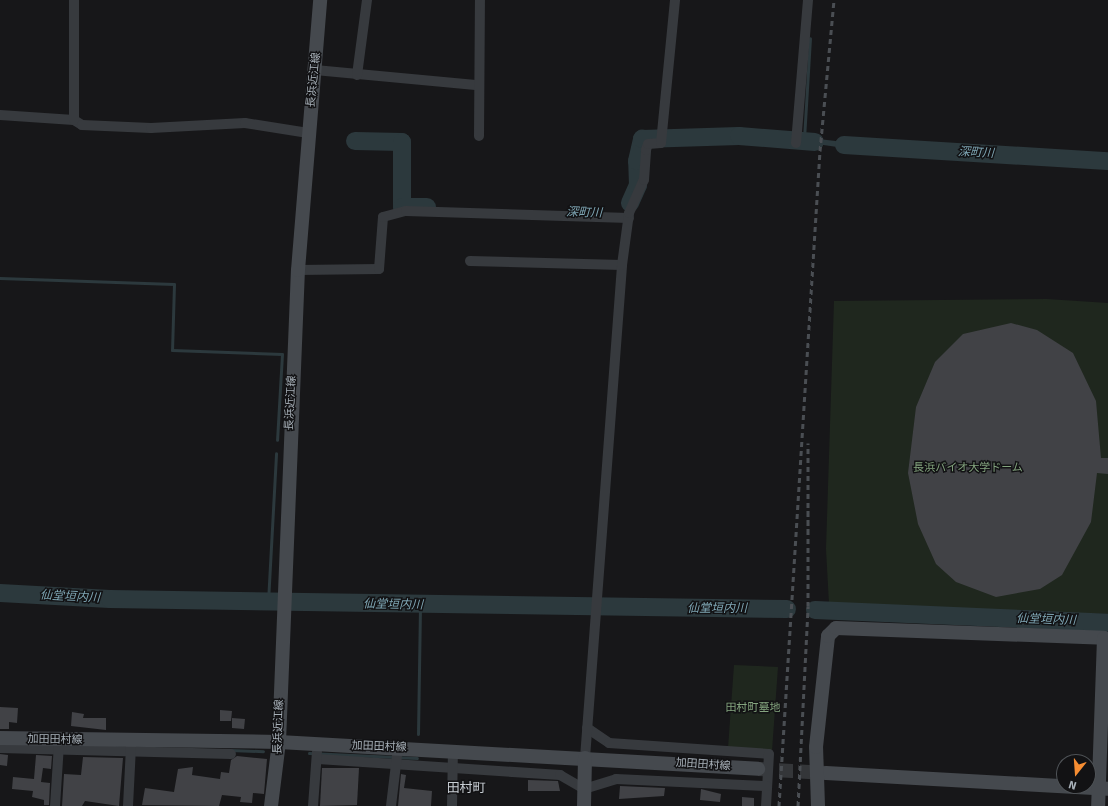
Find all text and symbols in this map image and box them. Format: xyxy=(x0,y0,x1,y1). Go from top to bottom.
street label: 長浜近江線 xyxy=(305,52,323,108)
water label: 深町川 xyxy=(958,145,994,161)
water label: 深町川 xyxy=(566,205,602,221)
street label: 長浜近江線 xyxy=(283,375,299,431)
park label: 長浜バイオ大学ドーム xyxy=(913,461,1023,475)
water label: 仙堂垣内川 xyxy=(40,588,100,606)
water label: 仙堂垣内川 xyxy=(363,597,423,613)
water label: 仙堂垣内川 xyxy=(687,602,747,616)
water label: 仙堂垣内川 xyxy=(1016,612,1076,628)
street label: 長浜近江線 xyxy=(271,699,287,755)
park label: 田村町墓地 xyxy=(726,701,780,715)
street label: 加田田村線 xyxy=(27,733,83,747)
street label: 加田田村線 xyxy=(351,739,407,755)
north arrow xyxy=(1056,754,1096,794)
street label: 加田田村線 xyxy=(675,756,731,774)
text: N xyxy=(1067,778,1078,792)
district label: 田村町 xyxy=(447,780,485,796)

